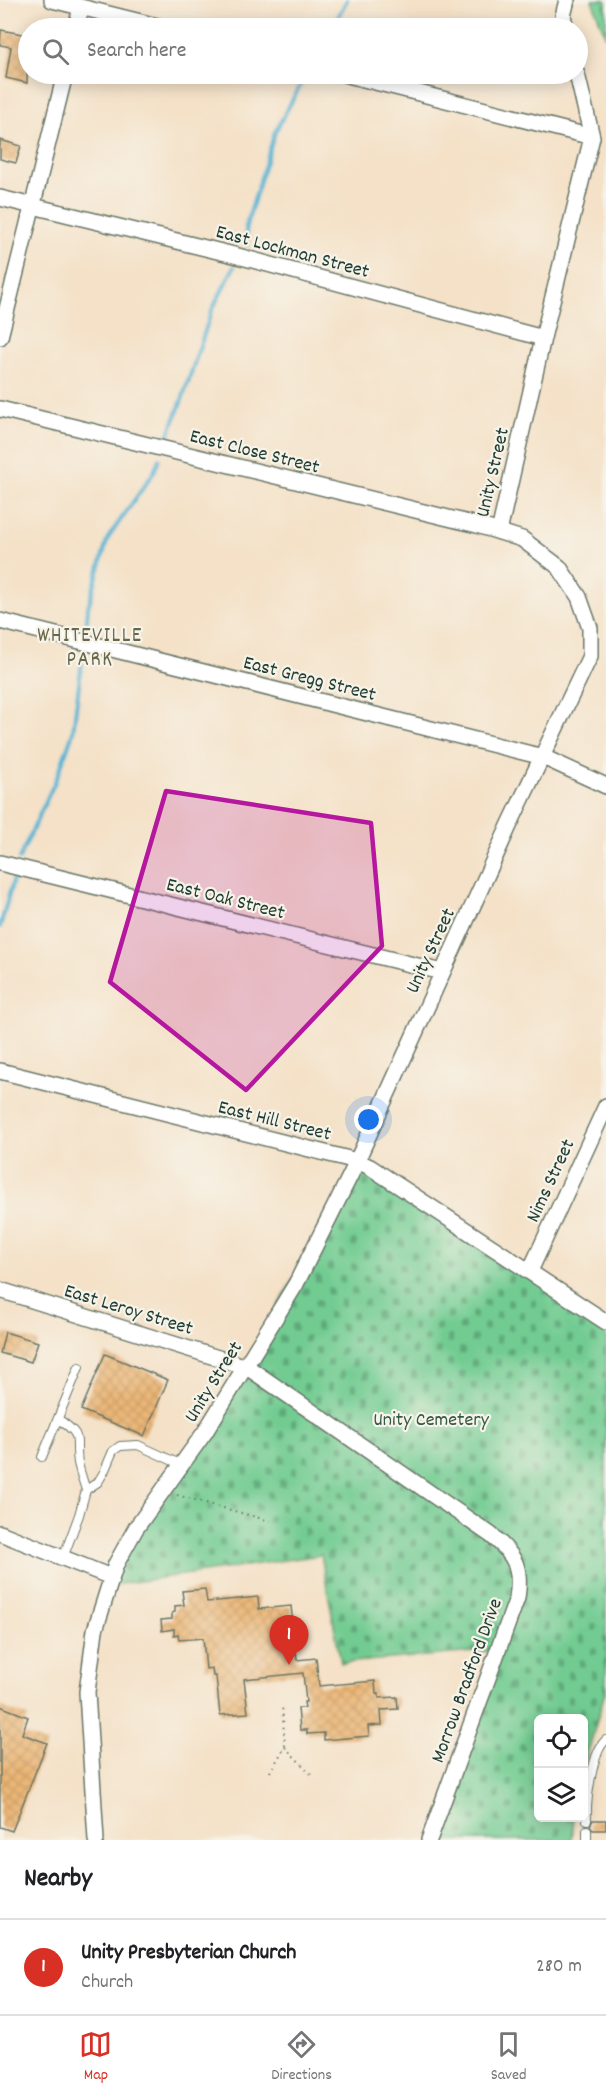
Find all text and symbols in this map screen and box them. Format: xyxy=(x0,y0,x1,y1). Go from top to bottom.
search box xyxy=(18,18,588,84)
icon: search xyxy=(39,35,72,68)
text: Search here xyxy=(87,36,186,67)
street label: East Lockman Street xyxy=(212,219,372,287)
street label: East Close Street xyxy=(186,423,322,483)
street label: Unity Street xyxy=(470,425,518,520)
district label: WHITEVILLE PARK xyxy=(37,622,143,676)
street label: East Gregg Street xyxy=(240,650,379,710)
street label: East Oak Street xyxy=(163,872,287,928)
street label: Unity Street xyxy=(400,904,464,999)
street label: East Hill Street xyxy=(215,1094,334,1149)
your location xyxy=(354,1105,383,1134)
street label: Nims Street xyxy=(520,1135,583,1227)
street label: East Leroy Street xyxy=(60,1278,196,1344)
street label: Unity Street xyxy=(179,1336,251,1429)
park label: Unity Cemetery xyxy=(373,1407,490,1435)
street label: Morrow Bradford Drive xyxy=(425,1595,511,1767)
pin: 1 xyxy=(270,1616,308,1665)
map controls xyxy=(534,1714,588,1822)
button: locate xyxy=(534,1714,588,1768)
button: layers xyxy=(534,1768,588,1822)
text: Nearby xyxy=(24,1861,92,1898)
text: Unity Presbyterian Church xyxy=(81,1938,296,1969)
text: 1 xyxy=(41,1953,46,1981)
text: 280 m xyxy=(536,1953,582,1981)
text: Church xyxy=(81,1969,133,1997)
tab: Map xyxy=(79,2028,112,2087)
tab: Directions xyxy=(271,2028,332,2087)
tab: Saved xyxy=(491,2028,527,2087)

